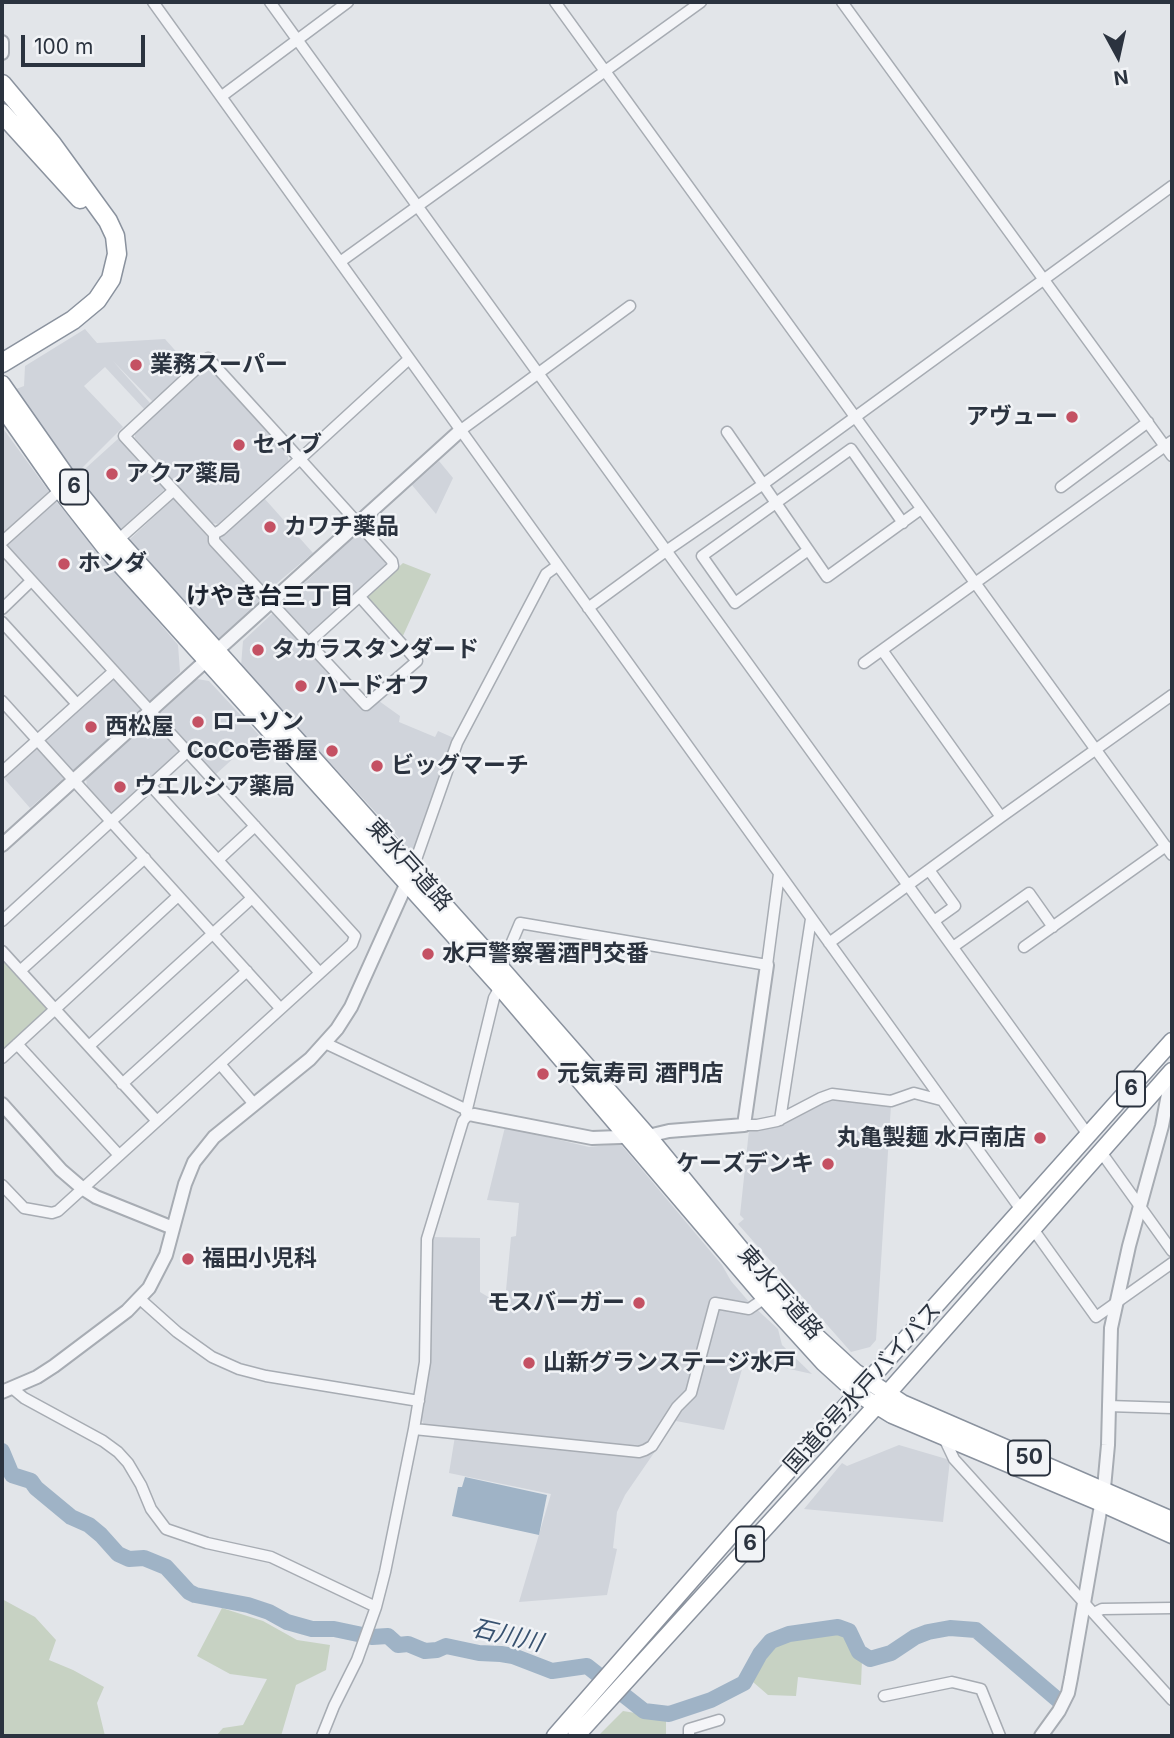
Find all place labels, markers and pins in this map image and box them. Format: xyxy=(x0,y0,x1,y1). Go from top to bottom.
place label: 業務スーパー xyxy=(150,351,288,379)
marker: 業務スーパー xyxy=(128,357,144,373)
place label: アヴュー xyxy=(966,403,1058,431)
marker: アヴュー xyxy=(1064,409,1080,425)
place label: セイブ xyxy=(253,431,322,459)
marker: セイブ xyxy=(231,437,247,453)
place label: アクア薬局 xyxy=(126,460,241,488)
marker: アクア薬局 xyxy=(104,466,120,482)
place label: カワチ薬品 xyxy=(284,513,399,541)
marker: カワチ薬品 xyxy=(262,519,278,535)
place label: ホンダ xyxy=(78,550,147,578)
marker: ホンダ xyxy=(56,556,72,572)
place label: タカラスタンダード xyxy=(272,636,479,664)
marker: タカラスタンダード xyxy=(250,642,266,658)
place label: ハードオフ xyxy=(315,672,430,700)
marker: ハードオフ xyxy=(293,678,309,694)
place label: ローソン xyxy=(212,708,304,736)
place label: 西松屋 xyxy=(105,713,174,741)
marker: ローソン xyxy=(190,714,206,730)
marker: 西松屋 xyxy=(83,719,99,735)
place label: CoCo壱番屋 xyxy=(187,737,318,765)
marker: CoCo壱番屋 xyxy=(324,743,340,759)
place label: ビッグマーチ xyxy=(391,752,529,780)
marker: ビッグマーチ xyxy=(369,758,385,774)
place label: ウエルシア薬局 xyxy=(134,773,295,801)
marker: ウエルシア薬局 xyxy=(112,779,128,795)
place label: 水戸警察署酒門交番 xyxy=(442,940,649,968)
marker: 水戸警察署酒門交番 xyxy=(420,946,436,962)
place label: 元気寿司 酒門店 xyxy=(557,1060,723,1088)
marker: 元気寿司 酒門店 xyxy=(535,1066,551,1082)
place label: 丸亀製麺 水戸南店 xyxy=(837,1124,1026,1152)
marker: 丸亀製麺 水戸南店 xyxy=(1032,1130,1048,1146)
place label: ケーズデンキ xyxy=(676,1150,814,1178)
marker: ケーズデンキ xyxy=(820,1156,836,1172)
place label: 福田小児科 xyxy=(202,1245,317,1273)
marker: 福田小児科 xyxy=(180,1251,196,1267)
place label: モスバーガー xyxy=(487,1289,625,1317)
marker: モスバーガー xyxy=(631,1295,647,1311)
place label: 山新グランステージ水戸 xyxy=(543,1349,796,1377)
marker: 山新グランステージ水戸 xyxy=(521,1355,537,1371)

